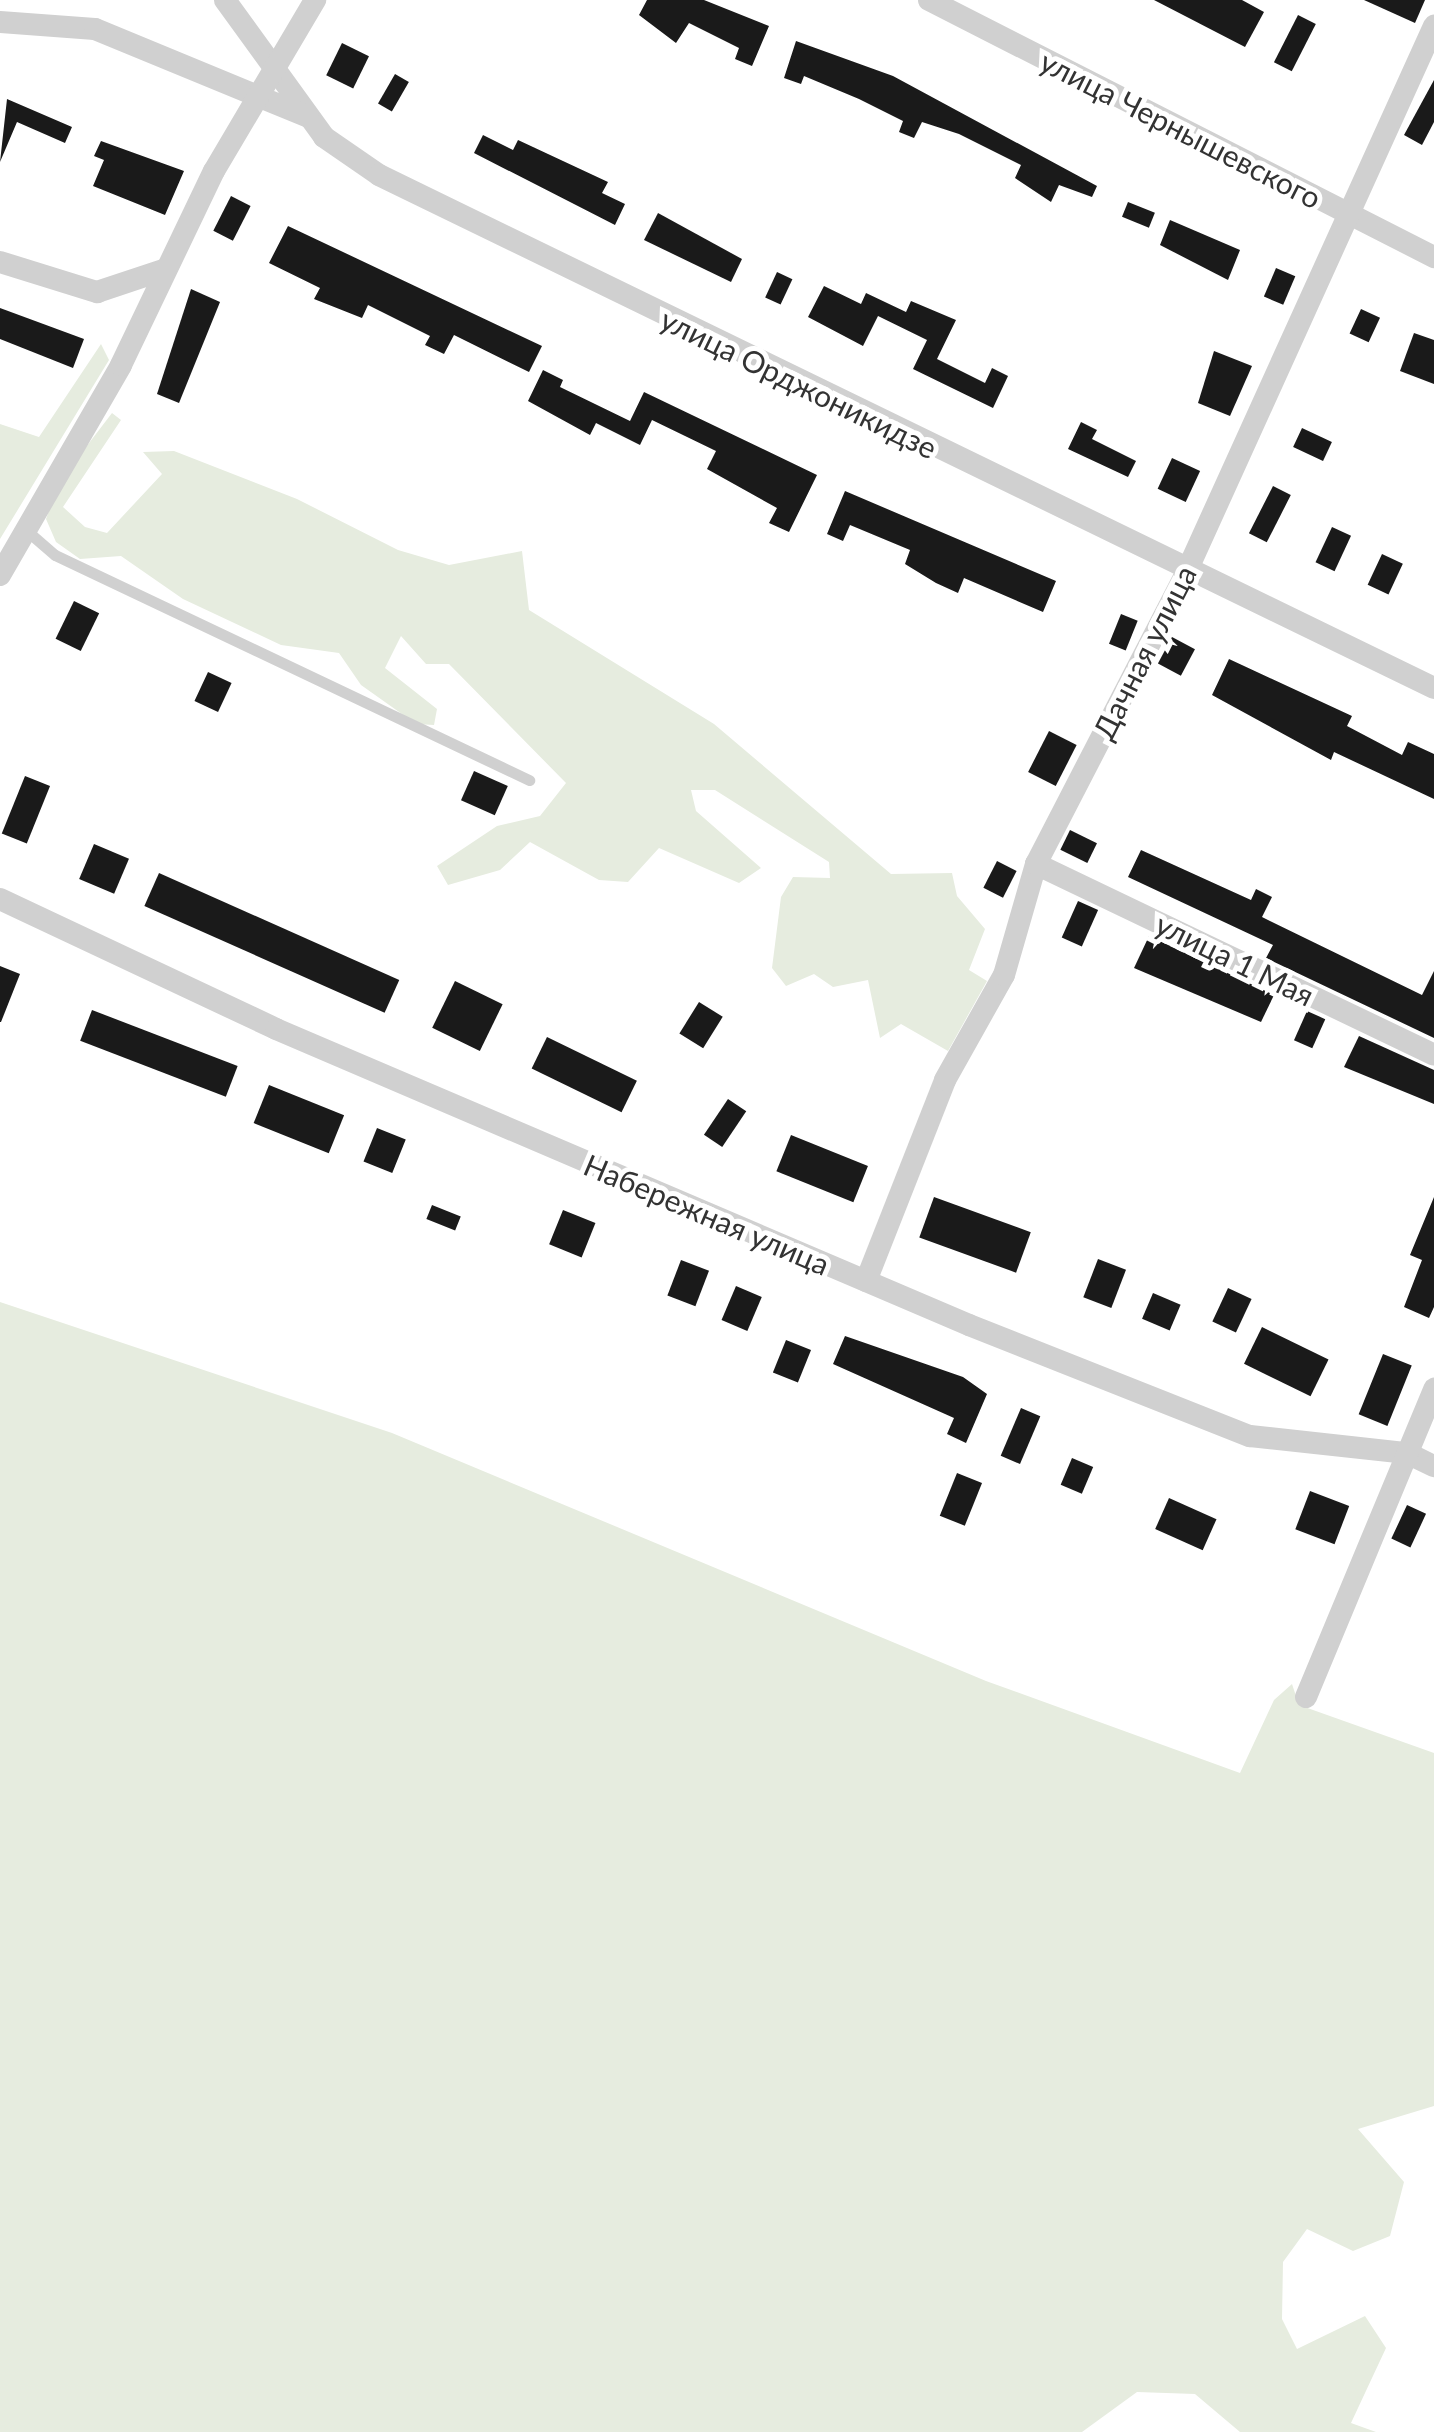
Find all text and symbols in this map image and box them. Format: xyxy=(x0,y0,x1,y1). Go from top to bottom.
street label: улица Чернышевского xyxy=(1034,42,1328,216)
street label: улица Орджоникидзе xyxy=(655,300,943,466)
street label: Дачная улица xyxy=(1085,559,1203,745)
street label: улица 1 Мая xyxy=(1150,905,1320,1013)
street label: Набережная улица xyxy=(579,1146,835,1282)

